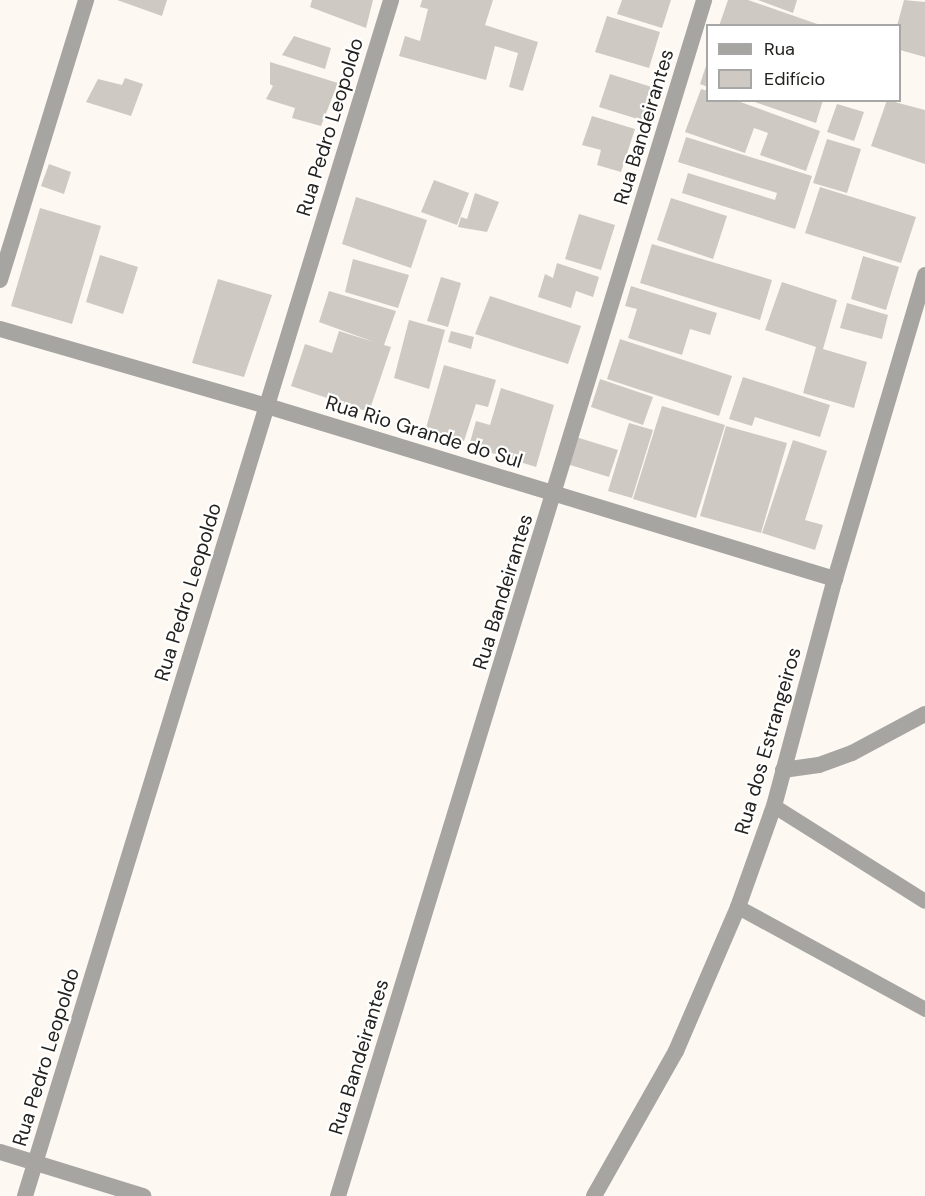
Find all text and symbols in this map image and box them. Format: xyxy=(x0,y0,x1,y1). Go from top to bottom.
legend xyxy=(706,24,901,102)
street label: Rua Pedro Leopoldo xyxy=(291,35,369,219)
text: Rua xyxy=(764,37,795,61)
street label: Rua Bandeirantes xyxy=(609,46,679,208)
text: Edifício xyxy=(764,67,825,91)
street label: Rua Rio Grande do Sul xyxy=(323,391,525,473)
street label: Rua Pedro Leopoldo xyxy=(149,500,227,684)
street label: Rua Bandeirantes xyxy=(468,511,538,673)
street label: Rua dos Estrangeiros xyxy=(730,645,806,837)
street label: Rua Pedro Leopoldo xyxy=(7,965,85,1149)
street label: Rua Bandeirantes xyxy=(324,976,394,1138)

